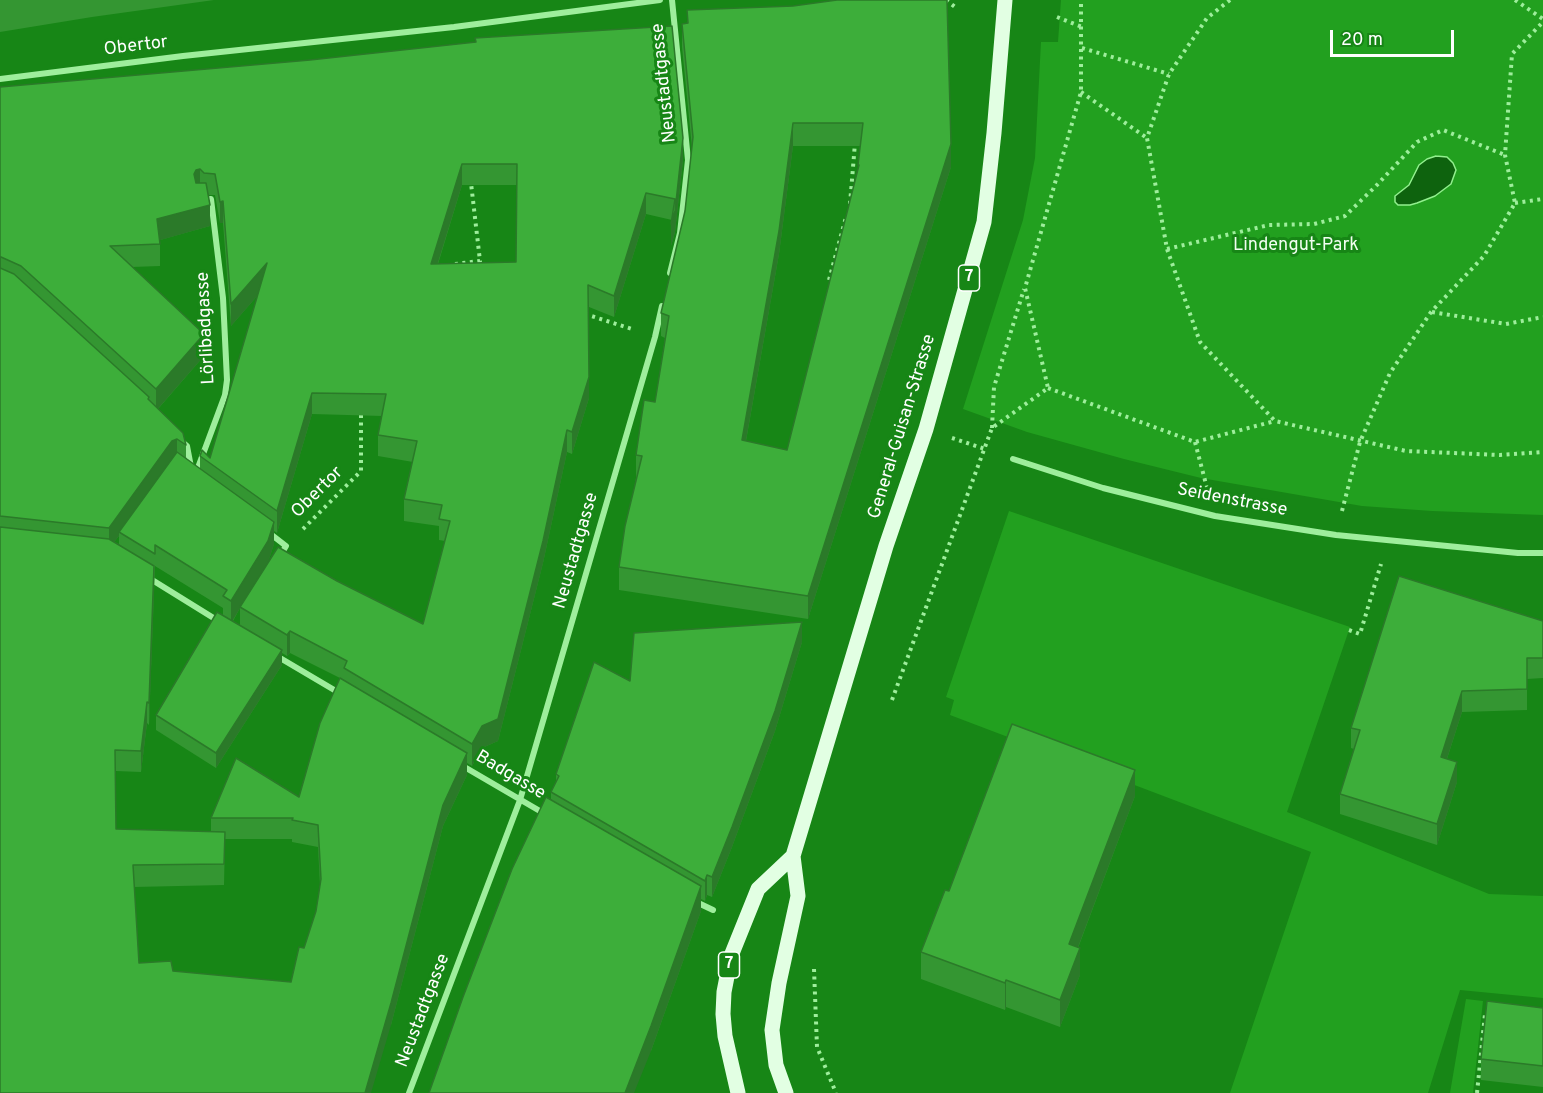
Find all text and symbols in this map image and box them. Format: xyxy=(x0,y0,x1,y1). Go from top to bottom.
scale bar xyxy=(1333,18,1458,56)
street label: Neustadtgasse xyxy=(648,22,682,144)
text: 20 m xyxy=(1341,29,1383,52)
street label: Obertor xyxy=(103,32,169,62)
park label: Lindengut-Park xyxy=(1233,235,1359,257)
road number: 7 xyxy=(958,265,980,291)
street label: Lörlibadgasse xyxy=(193,271,221,385)
street label: General-Guisan-Strasse xyxy=(865,332,941,522)
street label: Obertor xyxy=(288,463,348,523)
street label: Seidenstrasse xyxy=(1175,480,1289,522)
street label: Neustadtgasse xyxy=(550,490,604,612)
street label: Badgasse xyxy=(471,747,549,805)
street label: Neustadtgasse xyxy=(392,951,456,1071)
road number: 7 xyxy=(718,952,740,978)

